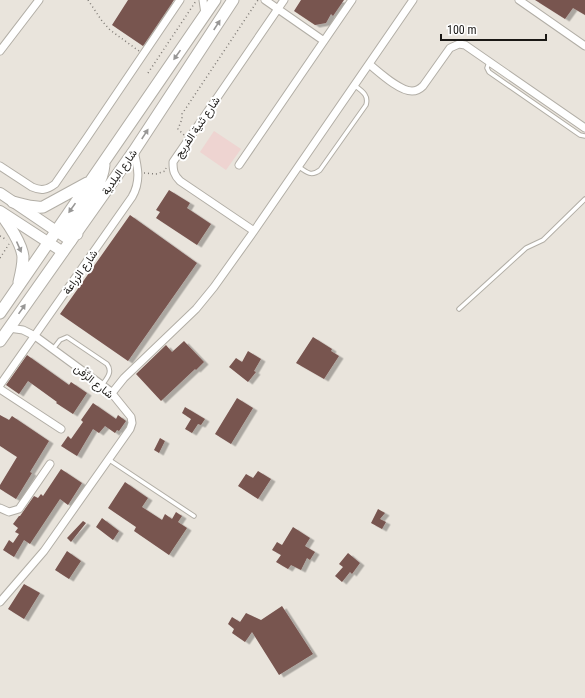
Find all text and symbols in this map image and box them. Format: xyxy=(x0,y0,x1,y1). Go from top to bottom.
scale bar xyxy=(441,16,546,42)
one-way arrow xyxy=(213,20,220,31)
text: 100 m xyxy=(447,23,477,37)
one-way arrow xyxy=(173,50,181,60)
street label: شارع ثنية الفريج xyxy=(172,94,224,161)
one-way arrow xyxy=(141,129,149,139)
street label: شارع البلدية xyxy=(99,147,141,198)
one-way arrow xyxy=(68,203,76,214)
one-way arrow xyxy=(16,241,22,252)
street label: شارع الزراعة xyxy=(60,247,101,298)
one-way arrow xyxy=(18,304,26,315)
street label: شارع الزَّفْن xyxy=(71,361,117,402)

